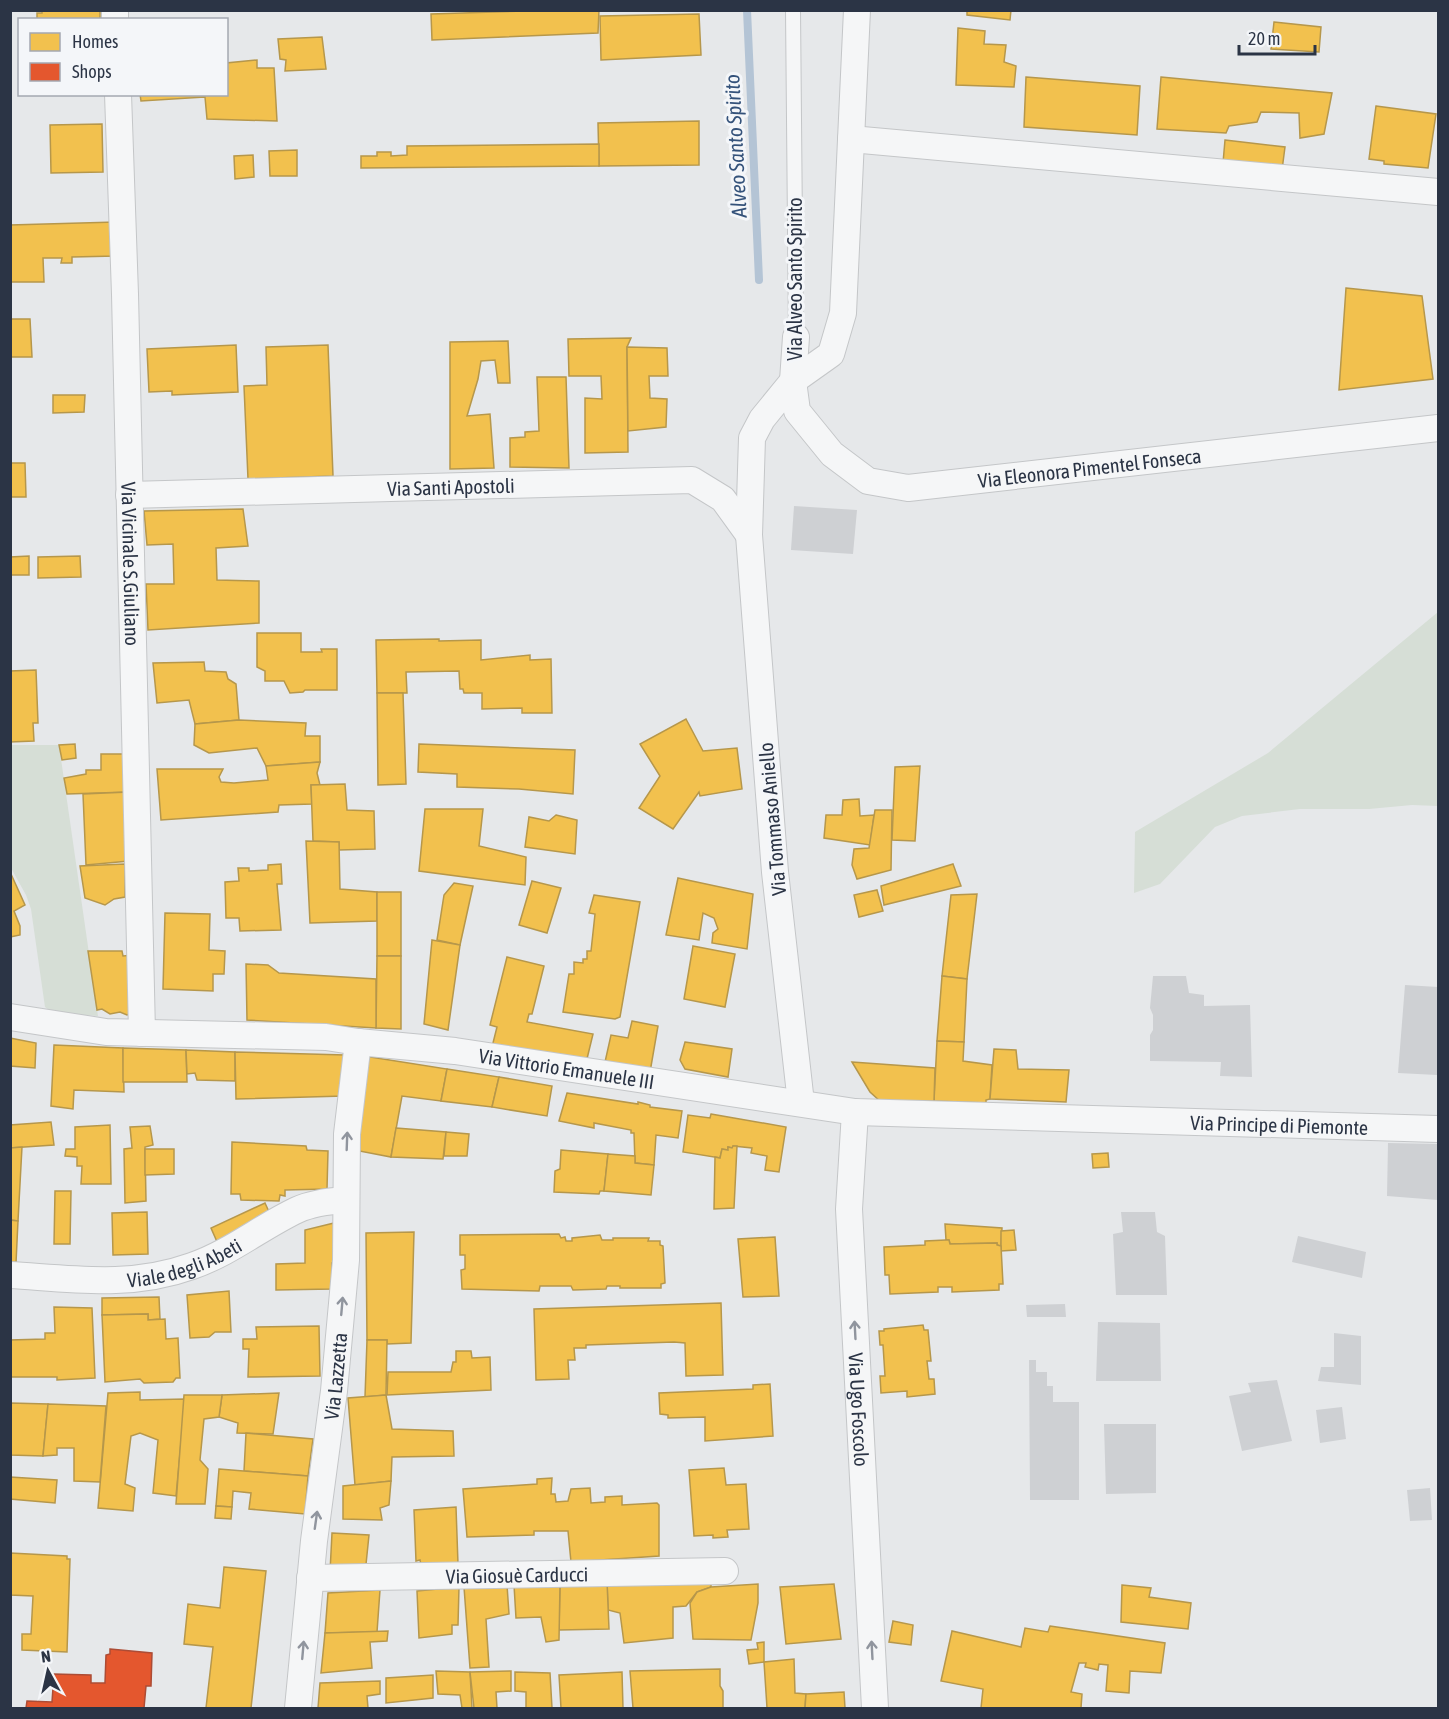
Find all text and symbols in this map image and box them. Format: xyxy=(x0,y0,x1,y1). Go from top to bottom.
legend xyxy=(18,18,228,96)
scale bar xyxy=(1239,18,1316,56)
text: 20 m xyxy=(1248,28,1280,49)
text: Homes xyxy=(72,31,118,52)
text: Shops xyxy=(72,61,112,82)
water label: Alveo Santo Spirito xyxy=(719,74,751,219)
street label: Via Alveo Santo Spirito xyxy=(783,197,806,361)
street label: Via Eleonora Pimentel Fonseca xyxy=(977,443,1202,492)
street label: Via Santi Apostoli xyxy=(387,473,515,500)
street label: Via Vicinale S.Giuliano xyxy=(118,482,145,646)
street label: Via Tommaso Aniello xyxy=(754,741,790,897)
street label: Via Vittorio Emanuele III xyxy=(477,1043,656,1093)
street label: Via Principe di Piemonte xyxy=(1190,1110,1368,1138)
one-way arrow xyxy=(342,1132,353,1152)
street label: Viale degli Abeti xyxy=(126,1233,245,1291)
one-way arrow xyxy=(337,1296,348,1316)
one-way arrow xyxy=(850,1320,861,1340)
street label: Via Lazzetta xyxy=(319,1331,351,1421)
street label: Via Ugo Foscolo xyxy=(845,1352,874,1467)
one-way arrow xyxy=(311,1511,322,1531)
street label: Via Giosuè Carducci xyxy=(446,1562,588,1587)
north arrow xyxy=(18,1641,78,1701)
one-way arrow xyxy=(298,1641,309,1661)
one-way arrow xyxy=(867,1641,878,1661)
text: N xyxy=(40,1647,52,1666)

